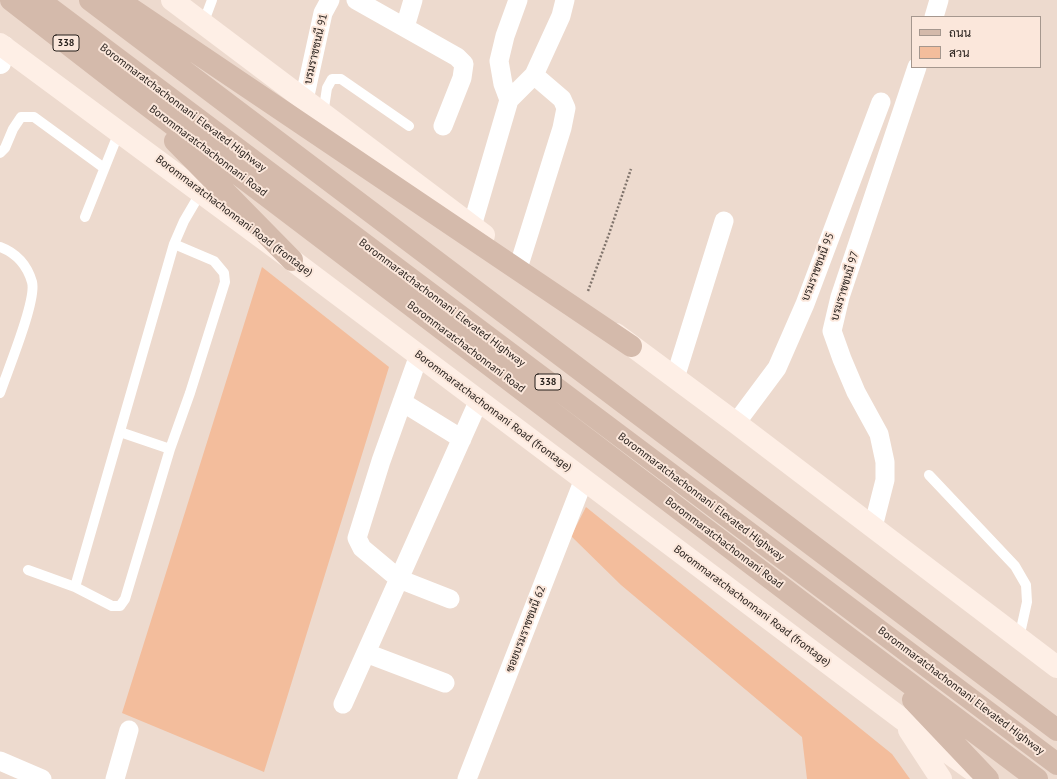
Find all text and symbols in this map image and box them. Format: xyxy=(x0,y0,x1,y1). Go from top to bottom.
street label: บรมราชชนนี 91 xyxy=(301,12,331,86)
legend xyxy=(911,16,1041,68)
text: ถนน xyxy=(949,25,971,40)
road number: 338 xyxy=(53,35,79,51)
street label: Borommaratchachonnani Elevated Highway xyxy=(97,41,269,175)
text: สวน xyxy=(949,45,970,60)
street label: Borommaratchachonnani Road xyxy=(146,102,270,200)
street label: Borommaratchachonnani Road (frontage) xyxy=(153,153,315,279)
street label: บรมราชชนนี 95 xyxy=(799,231,837,303)
street label: Borommaratchachonnani Elevated Highway xyxy=(356,236,528,370)
street label: บรมราชชนนี 97 xyxy=(828,250,862,322)
street label: Borommaratchachonnani Road xyxy=(404,298,528,396)
street label: Borommaratchachonnani Road (frontage) xyxy=(412,348,574,474)
road number: 338 xyxy=(535,374,561,390)
street label: Borommaratchachonnani Elevated Highway xyxy=(615,430,787,564)
street label: Borommaratchachonnani Road xyxy=(662,494,786,592)
street label: Borommaratchachonnani Road (frontage) xyxy=(671,543,833,669)
street label: ซอยบรมราชชนนี 62 xyxy=(503,584,549,674)
street label: Borommaratchachonnani Elevated Highway xyxy=(875,624,1047,758)

